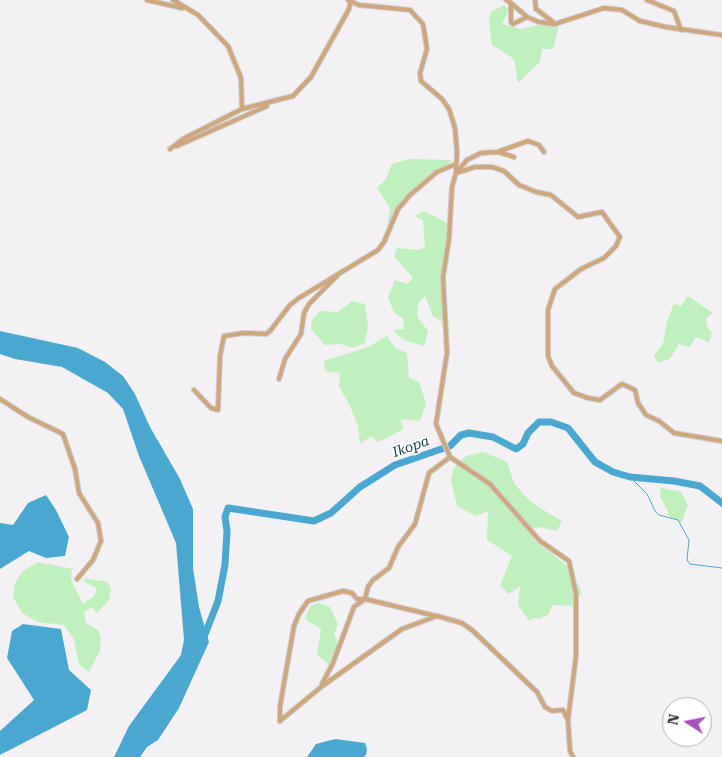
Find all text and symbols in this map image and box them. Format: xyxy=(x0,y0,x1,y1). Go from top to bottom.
water label: Ikopa xyxy=(390,433,432,461)
north arrow xyxy=(662,697,712,747)
text: N xyxy=(664,713,682,726)

